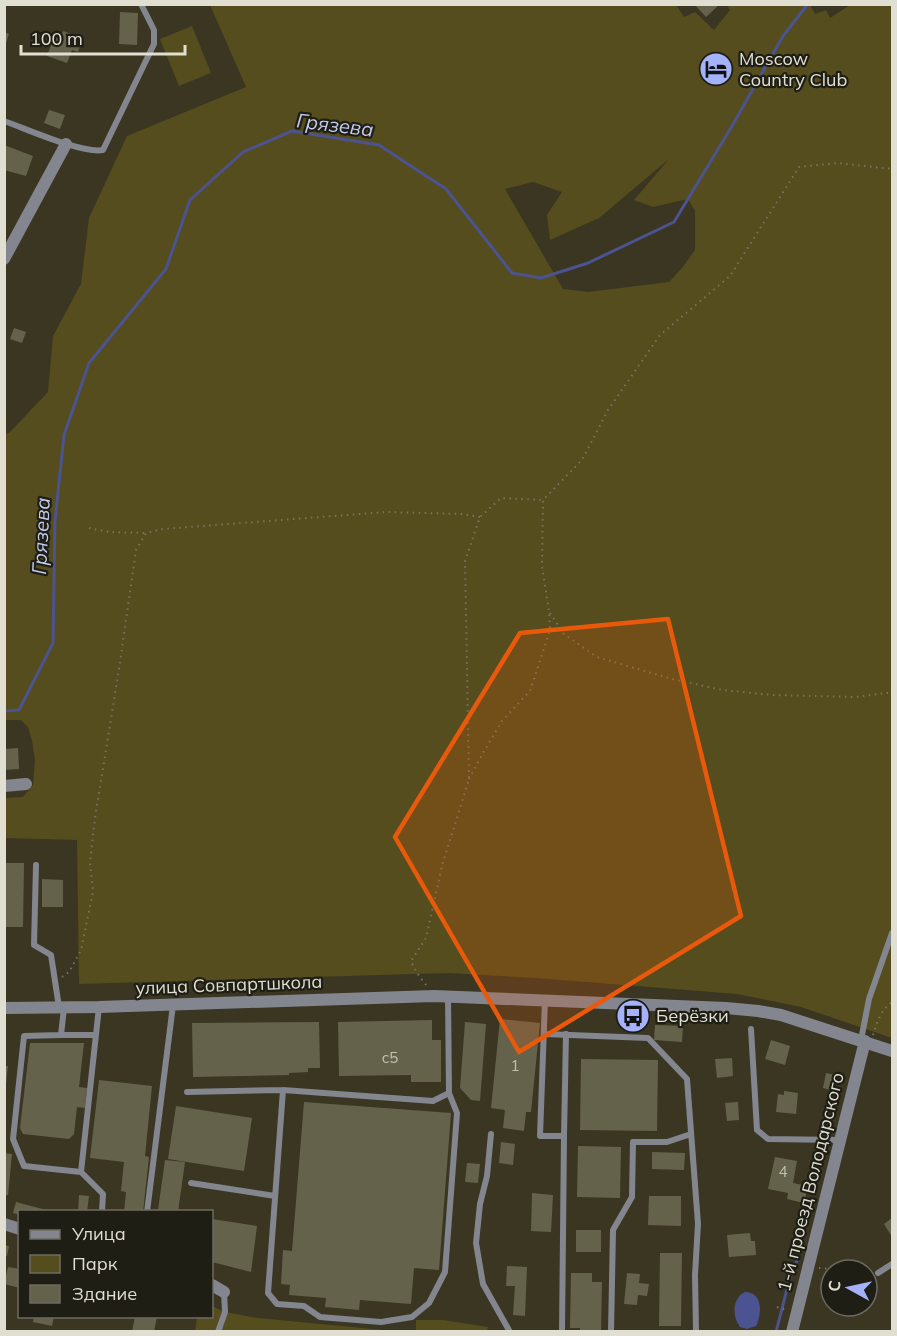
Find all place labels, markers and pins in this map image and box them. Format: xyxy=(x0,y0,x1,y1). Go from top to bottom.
place label: Moscow Country Club xyxy=(739,47,847,91)
hotel icon: Moscow Country Club xyxy=(698,51,734,87)
bus stop icon: Берёзки xyxy=(615,998,651,1034)
place label: Берёзки xyxy=(656,1004,729,1027)

